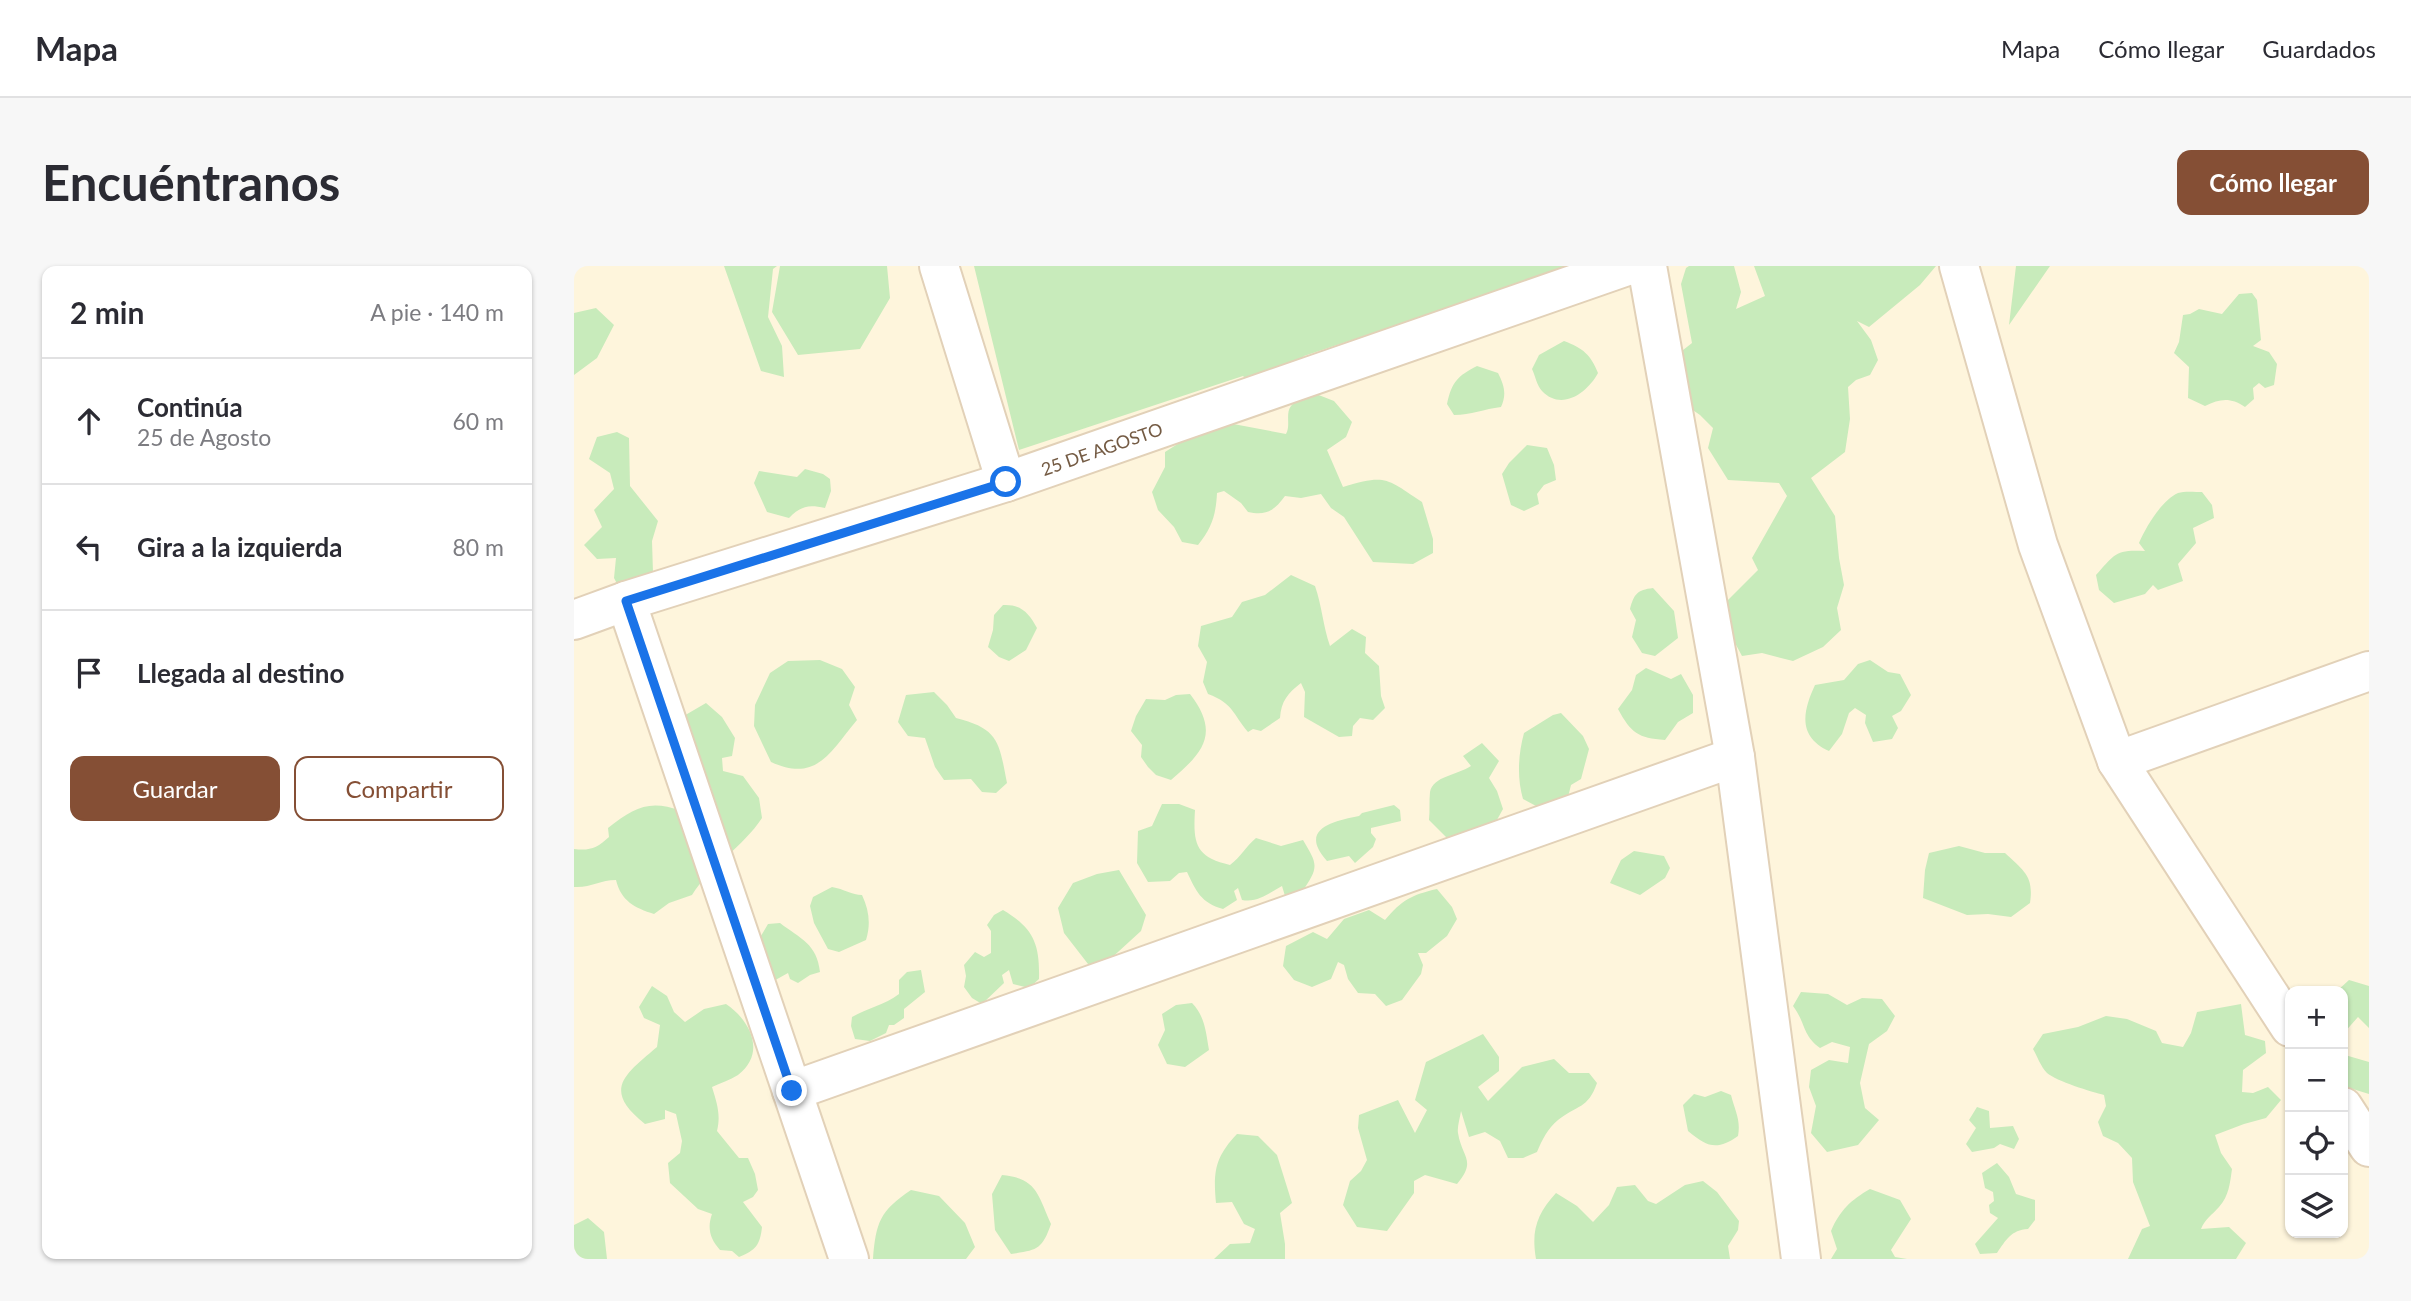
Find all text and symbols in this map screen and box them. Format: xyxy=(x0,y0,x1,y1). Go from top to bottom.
text: Mapa xyxy=(35,28,118,68)
text: Mapa xyxy=(2001,34,2060,63)
text: Cómo llegar xyxy=(2098,34,2224,63)
text: Guardados xyxy=(2262,34,2376,63)
button: Cómo llegar xyxy=(2177,150,2369,215)
text: Encuéntranos xyxy=(42,153,340,211)
text: 2 min xyxy=(70,294,144,330)
text: A pie · 140 m xyxy=(370,298,504,326)
text: Continúa xyxy=(137,391,243,423)
icon: ahead xyxy=(70,402,108,440)
text: 60 m xyxy=(453,407,504,435)
street label: 25 DE AGOSTO xyxy=(1038,417,1166,480)
text: 25 de Agosto xyxy=(137,423,271,451)
route start xyxy=(990,466,1021,497)
icon: left xyxy=(70,528,108,566)
text: Gira a la izquierda xyxy=(137,531,343,563)
text: 80 m xyxy=(453,533,504,561)
icon: arrive xyxy=(70,654,108,692)
text: Llegada al destino xyxy=(137,657,344,689)
button: Guardar xyxy=(70,756,280,821)
button: Compartir xyxy=(294,756,504,821)
map controls xyxy=(2285,986,2348,1238)
button: + xyxy=(2285,986,2348,1049)
button: − xyxy=(2285,1049,2348,1112)
route end xyxy=(776,1075,807,1106)
button: locate xyxy=(2285,1112,2348,1175)
button: layers xyxy=(2285,1175,2348,1238)

